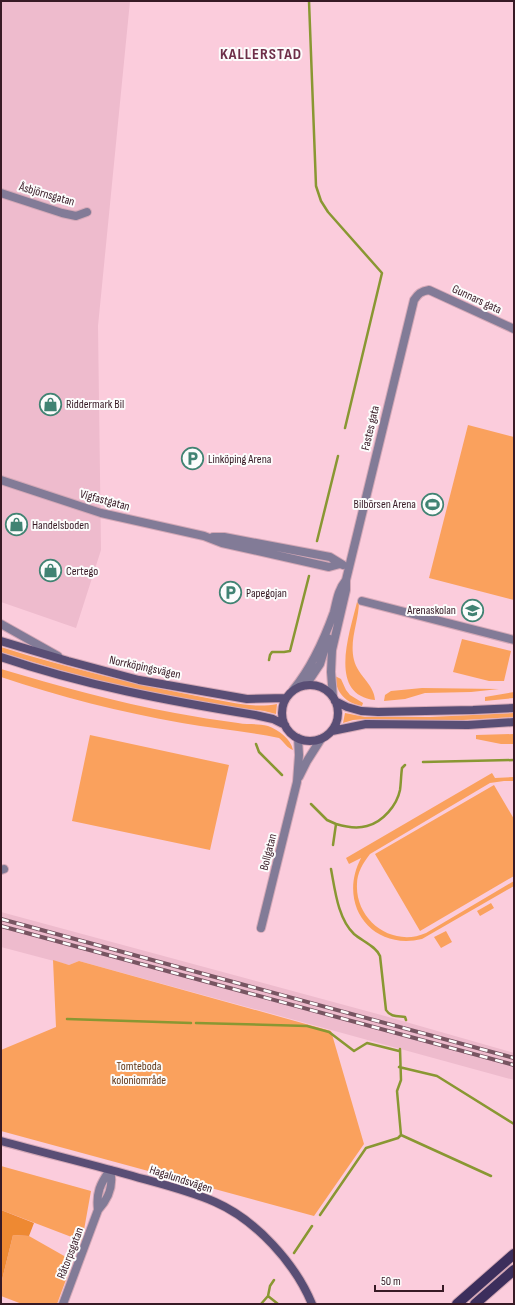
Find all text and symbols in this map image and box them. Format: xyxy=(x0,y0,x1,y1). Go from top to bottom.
district label: KALLERSTAD xyxy=(220,45,302,64)
street label: Åsbjörnsgatan xyxy=(16,179,76,210)
street label: Gunnars gata xyxy=(450,281,504,318)
shop icon: Riddermark Bil xyxy=(37,391,63,417)
place label: Riddermark Bil xyxy=(66,397,124,412)
street label: Fastes gata xyxy=(358,404,383,452)
parking icon: Linköping Arena xyxy=(180,446,206,472)
place label: Linköping Arena xyxy=(208,452,272,467)
street label: Vigfastgatan xyxy=(78,487,131,514)
sports icon: Bilbörsen Arena xyxy=(419,491,445,517)
place label: Bilbörsen Arena xyxy=(354,497,416,512)
shop icon: Handelsboden xyxy=(4,512,30,538)
place label: Handelsboden xyxy=(32,518,89,533)
shop icon: Certego xyxy=(37,558,63,584)
place label: Certego xyxy=(66,564,98,579)
parking icon: Papegojan xyxy=(217,580,243,606)
place label: Papegojan xyxy=(246,586,287,601)
school or university icon: Arenaskolan xyxy=(459,597,485,623)
place label: Arenaskolan xyxy=(406,603,456,618)
street label: Norrköpingsvägen xyxy=(108,653,182,682)
street label: Bollgatan xyxy=(257,832,280,872)
park label: Tomteboda koloniområde xyxy=(112,1059,166,1088)
street label: Hagalundsvägen xyxy=(147,1162,214,1197)
street label: Råtorpsgatan xyxy=(54,1225,87,1281)
scale bar xyxy=(375,1267,443,1293)
text: 50 m xyxy=(381,1274,401,1289)

